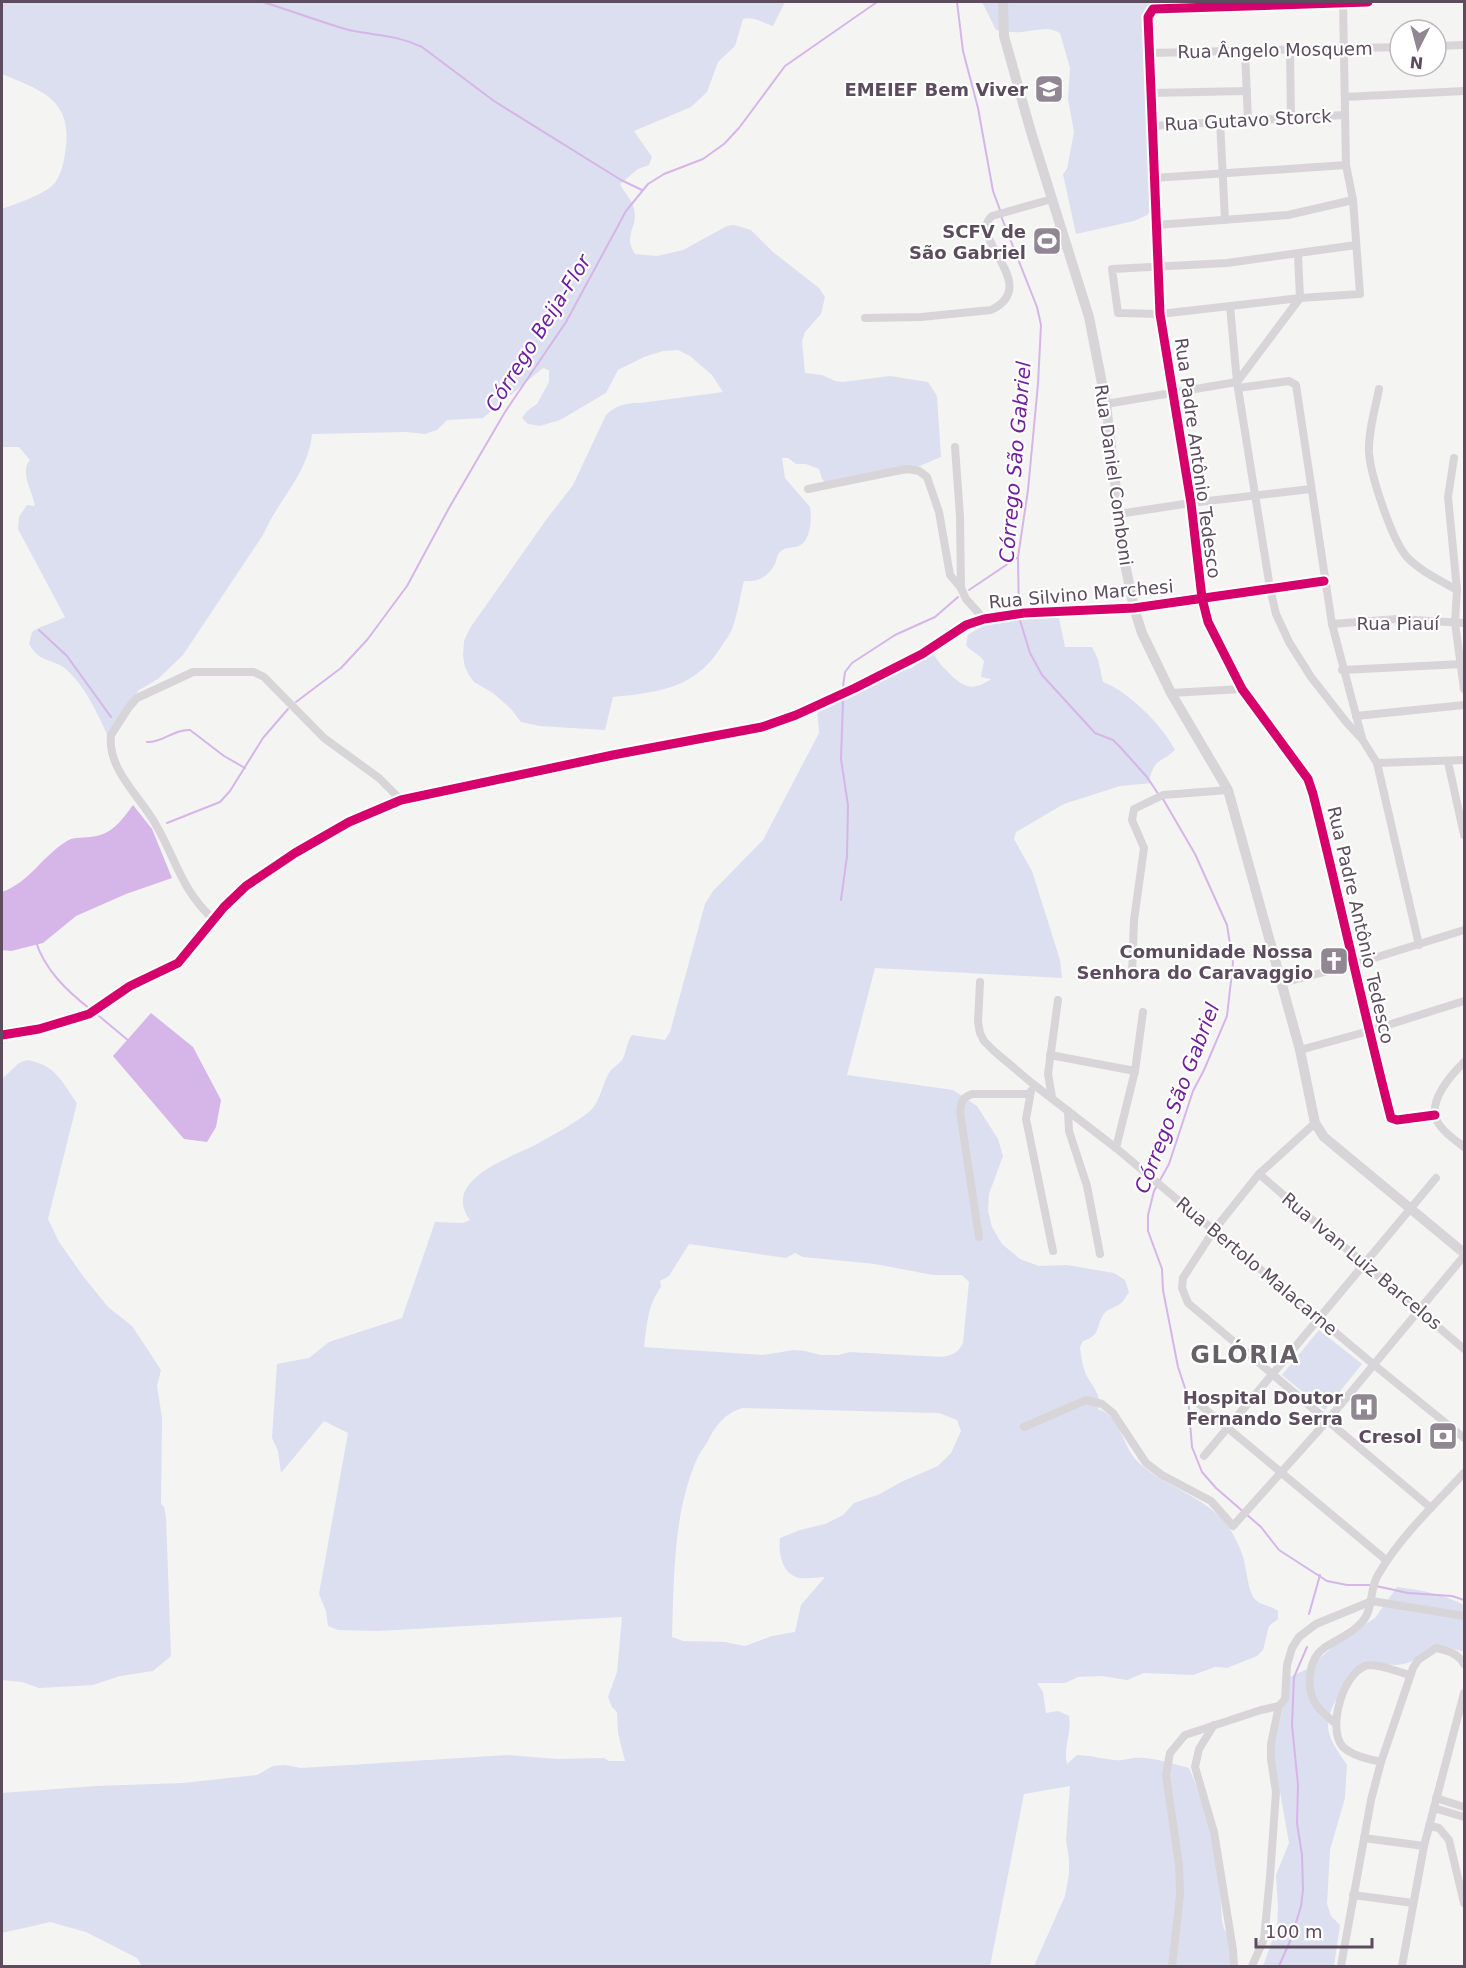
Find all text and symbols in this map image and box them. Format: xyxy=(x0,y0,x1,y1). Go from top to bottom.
north arrow xyxy=(1388,18,1448,78)
street label: Rua Ângelo Mosquem xyxy=(1177,38,1373,62)
text: N xyxy=(1409,52,1424,73)
school or university icon: EMEIEF Bem Viver xyxy=(1033,73,1065,105)
place label: EMEIEF Bem Viver xyxy=(844,79,1028,100)
street label: Rua Gutavo Storck xyxy=(1164,105,1333,135)
place label: SCFV de São Gabriel xyxy=(909,221,1026,263)
sports icon: SCFV de São Gabriel xyxy=(1031,225,1063,257)
water label: Córrego Beija-Flor xyxy=(480,249,597,416)
street label: Rua Padre Antônio Tedesco xyxy=(1171,336,1225,580)
water label: Córrego São Gabriel xyxy=(994,360,1036,564)
street label: Rua Daniel Comboni xyxy=(1091,383,1137,567)
street label: Rua Silvino Marchesi xyxy=(988,575,1174,613)
street label: Rua Piauí xyxy=(1357,613,1440,634)
street label: Rua Padre Antônio Tedesco xyxy=(1323,804,1399,1046)
place label: Comunidade Nossa Senhora do Caravaggio xyxy=(1076,941,1313,983)
church icon: Comunidade Nossa Senhora do Caravaggio xyxy=(1318,945,1350,977)
water label: Córrego São Gabriel xyxy=(1130,999,1225,1197)
street label: Rua Ivan Luiz Barcelos xyxy=(1278,1188,1446,1334)
street label: Rua Bertolo Malacarne xyxy=(1172,1193,1342,1339)
district label: GLÓRIA xyxy=(1190,1339,1300,1369)
place label: Hospital Doutor Fernando Serra xyxy=(1183,1387,1343,1429)
hospital icon: Hospital Doutor Fernando Serra xyxy=(1348,1391,1380,1423)
bank icon: Cresol xyxy=(1427,1420,1459,1452)
place label: Cresol xyxy=(1358,1426,1422,1447)
scale bar xyxy=(1256,1911,1372,1949)
text: 100 m xyxy=(1265,1921,1323,1942)

